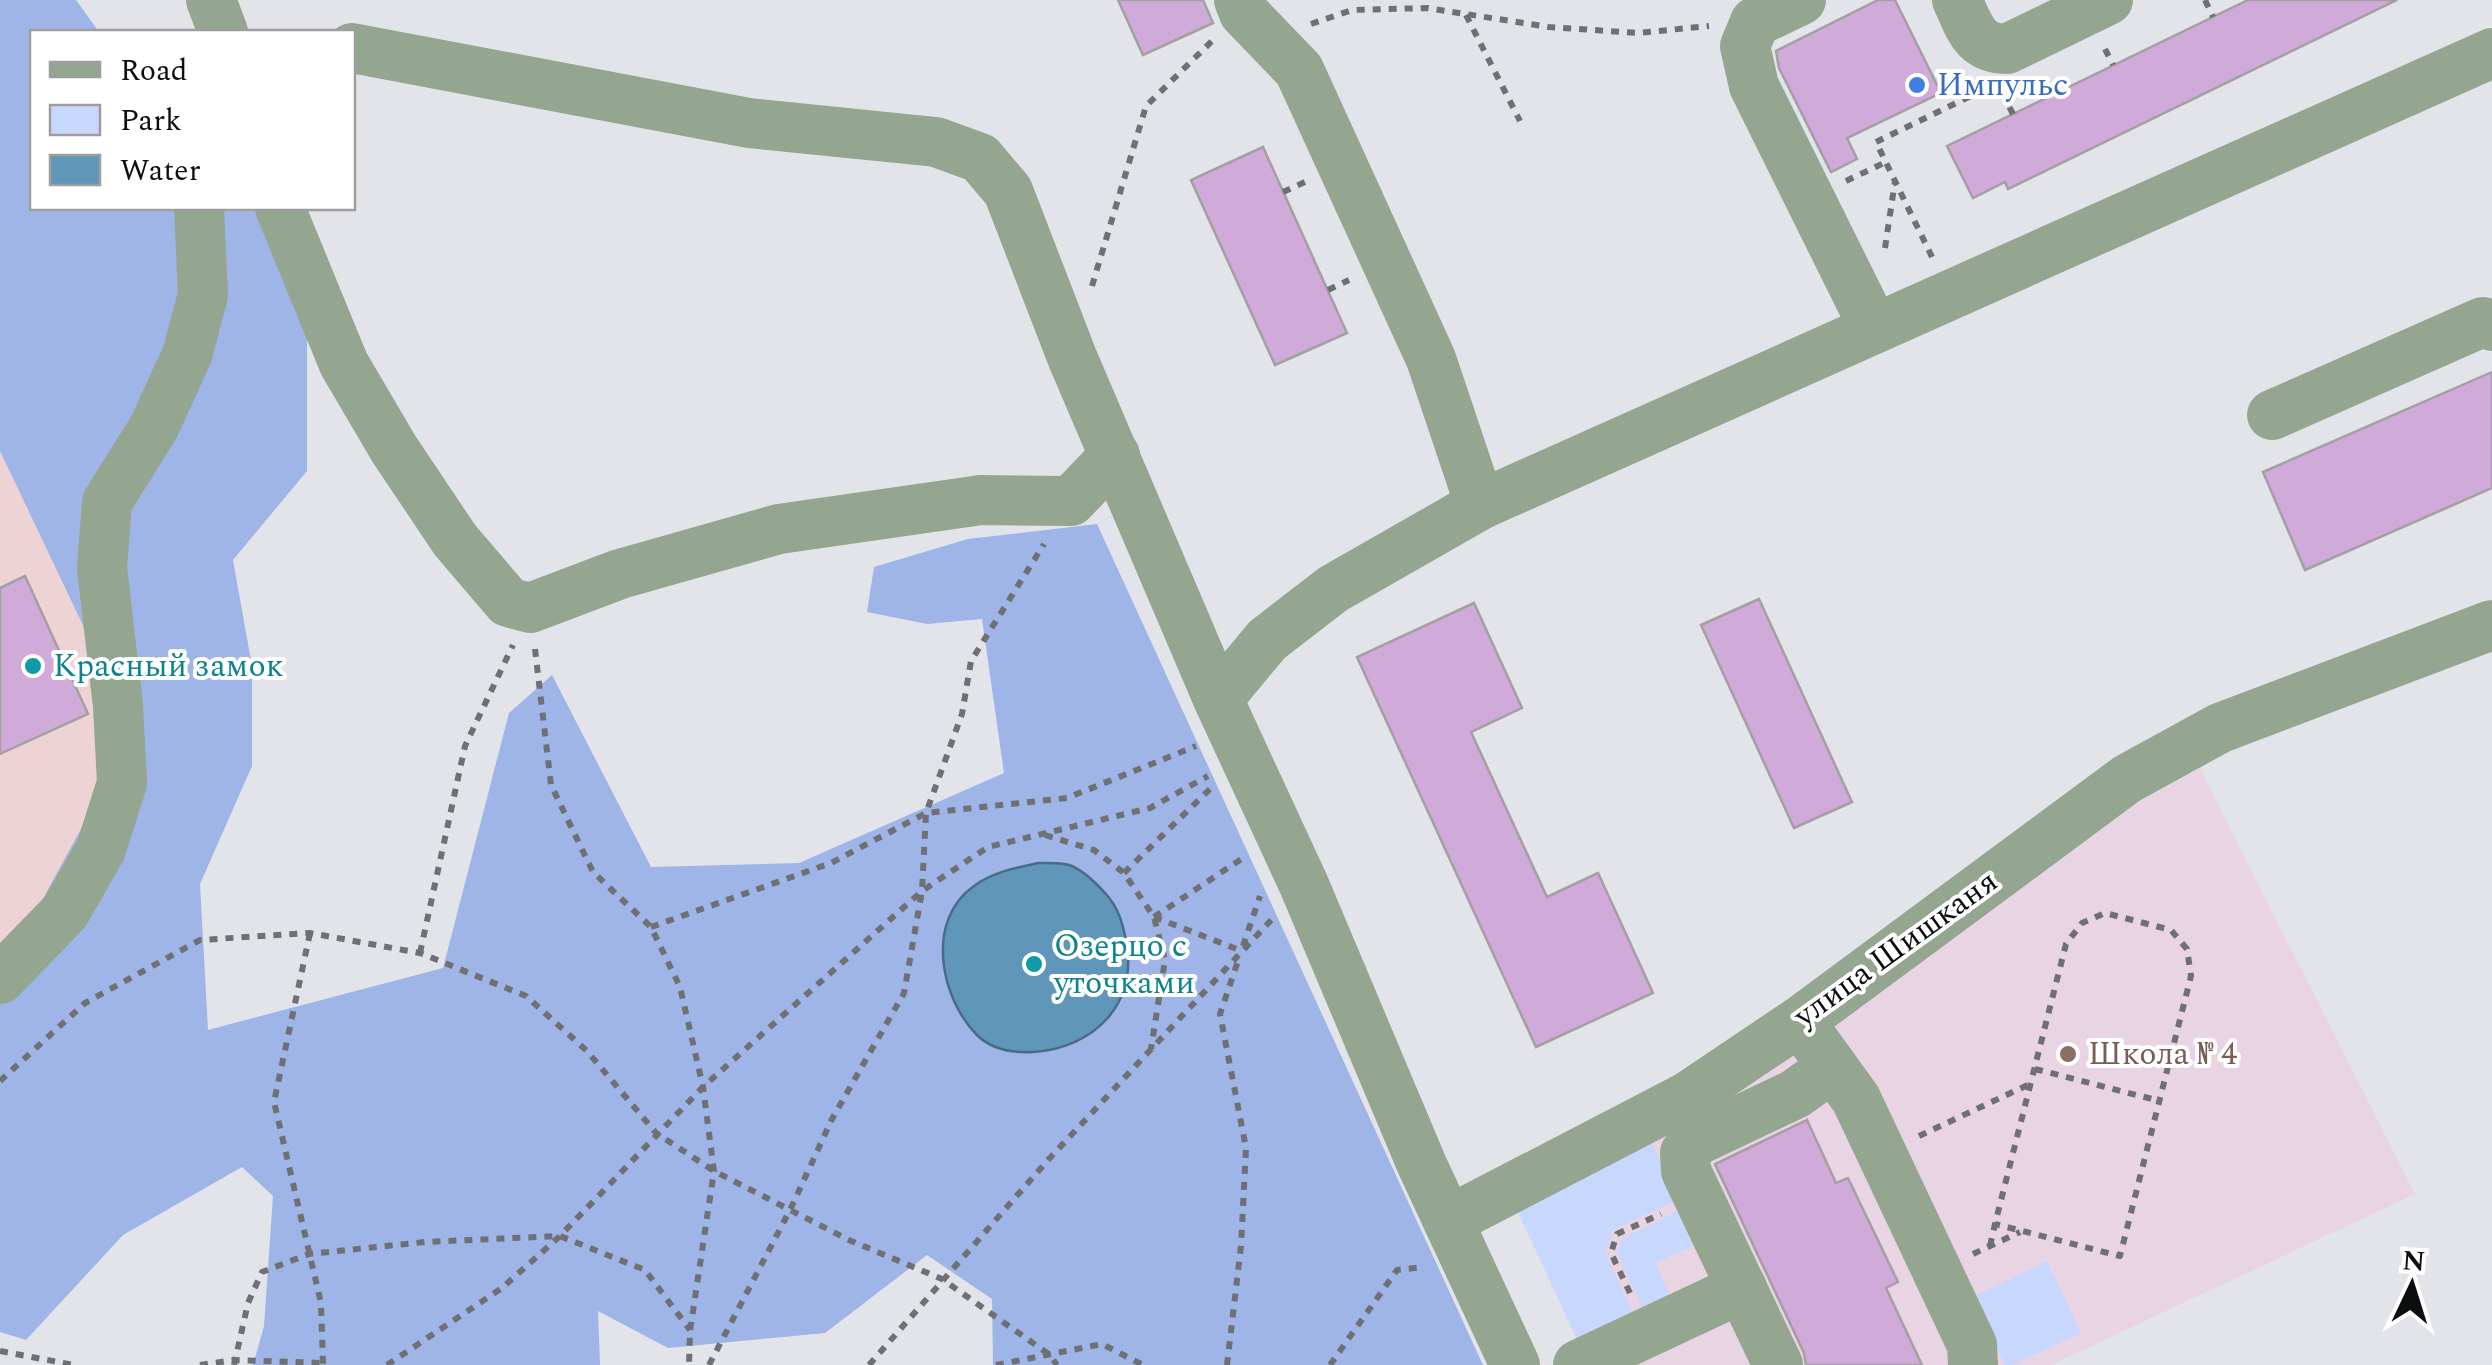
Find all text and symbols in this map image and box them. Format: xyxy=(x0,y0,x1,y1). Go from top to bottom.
legend xyxy=(30,30,355,210)
text: Road xyxy=(120,48,188,94)
place label: Импульс xyxy=(1937,61,2068,110)
marker: Импульс xyxy=(1906,74,1928,96)
text: Park xyxy=(120,98,182,144)
text: Water xyxy=(120,148,201,194)
place label: Красный замок xyxy=(53,642,284,691)
marker: Красный замок xyxy=(22,655,44,677)
street label: улица Шишканя xyxy=(1783,858,2008,1041)
place label: Озерцо с уточками xyxy=(1053,922,1195,1008)
marker: Озерцо с уточками xyxy=(1023,953,1045,975)
place label: Школа № 4 xyxy=(2088,1030,2237,1079)
marker: Школа № 4 xyxy=(2057,1043,2079,1065)
north arrow xyxy=(2362,1235,2462,1335)
text: N xyxy=(2401,1239,2427,1284)

